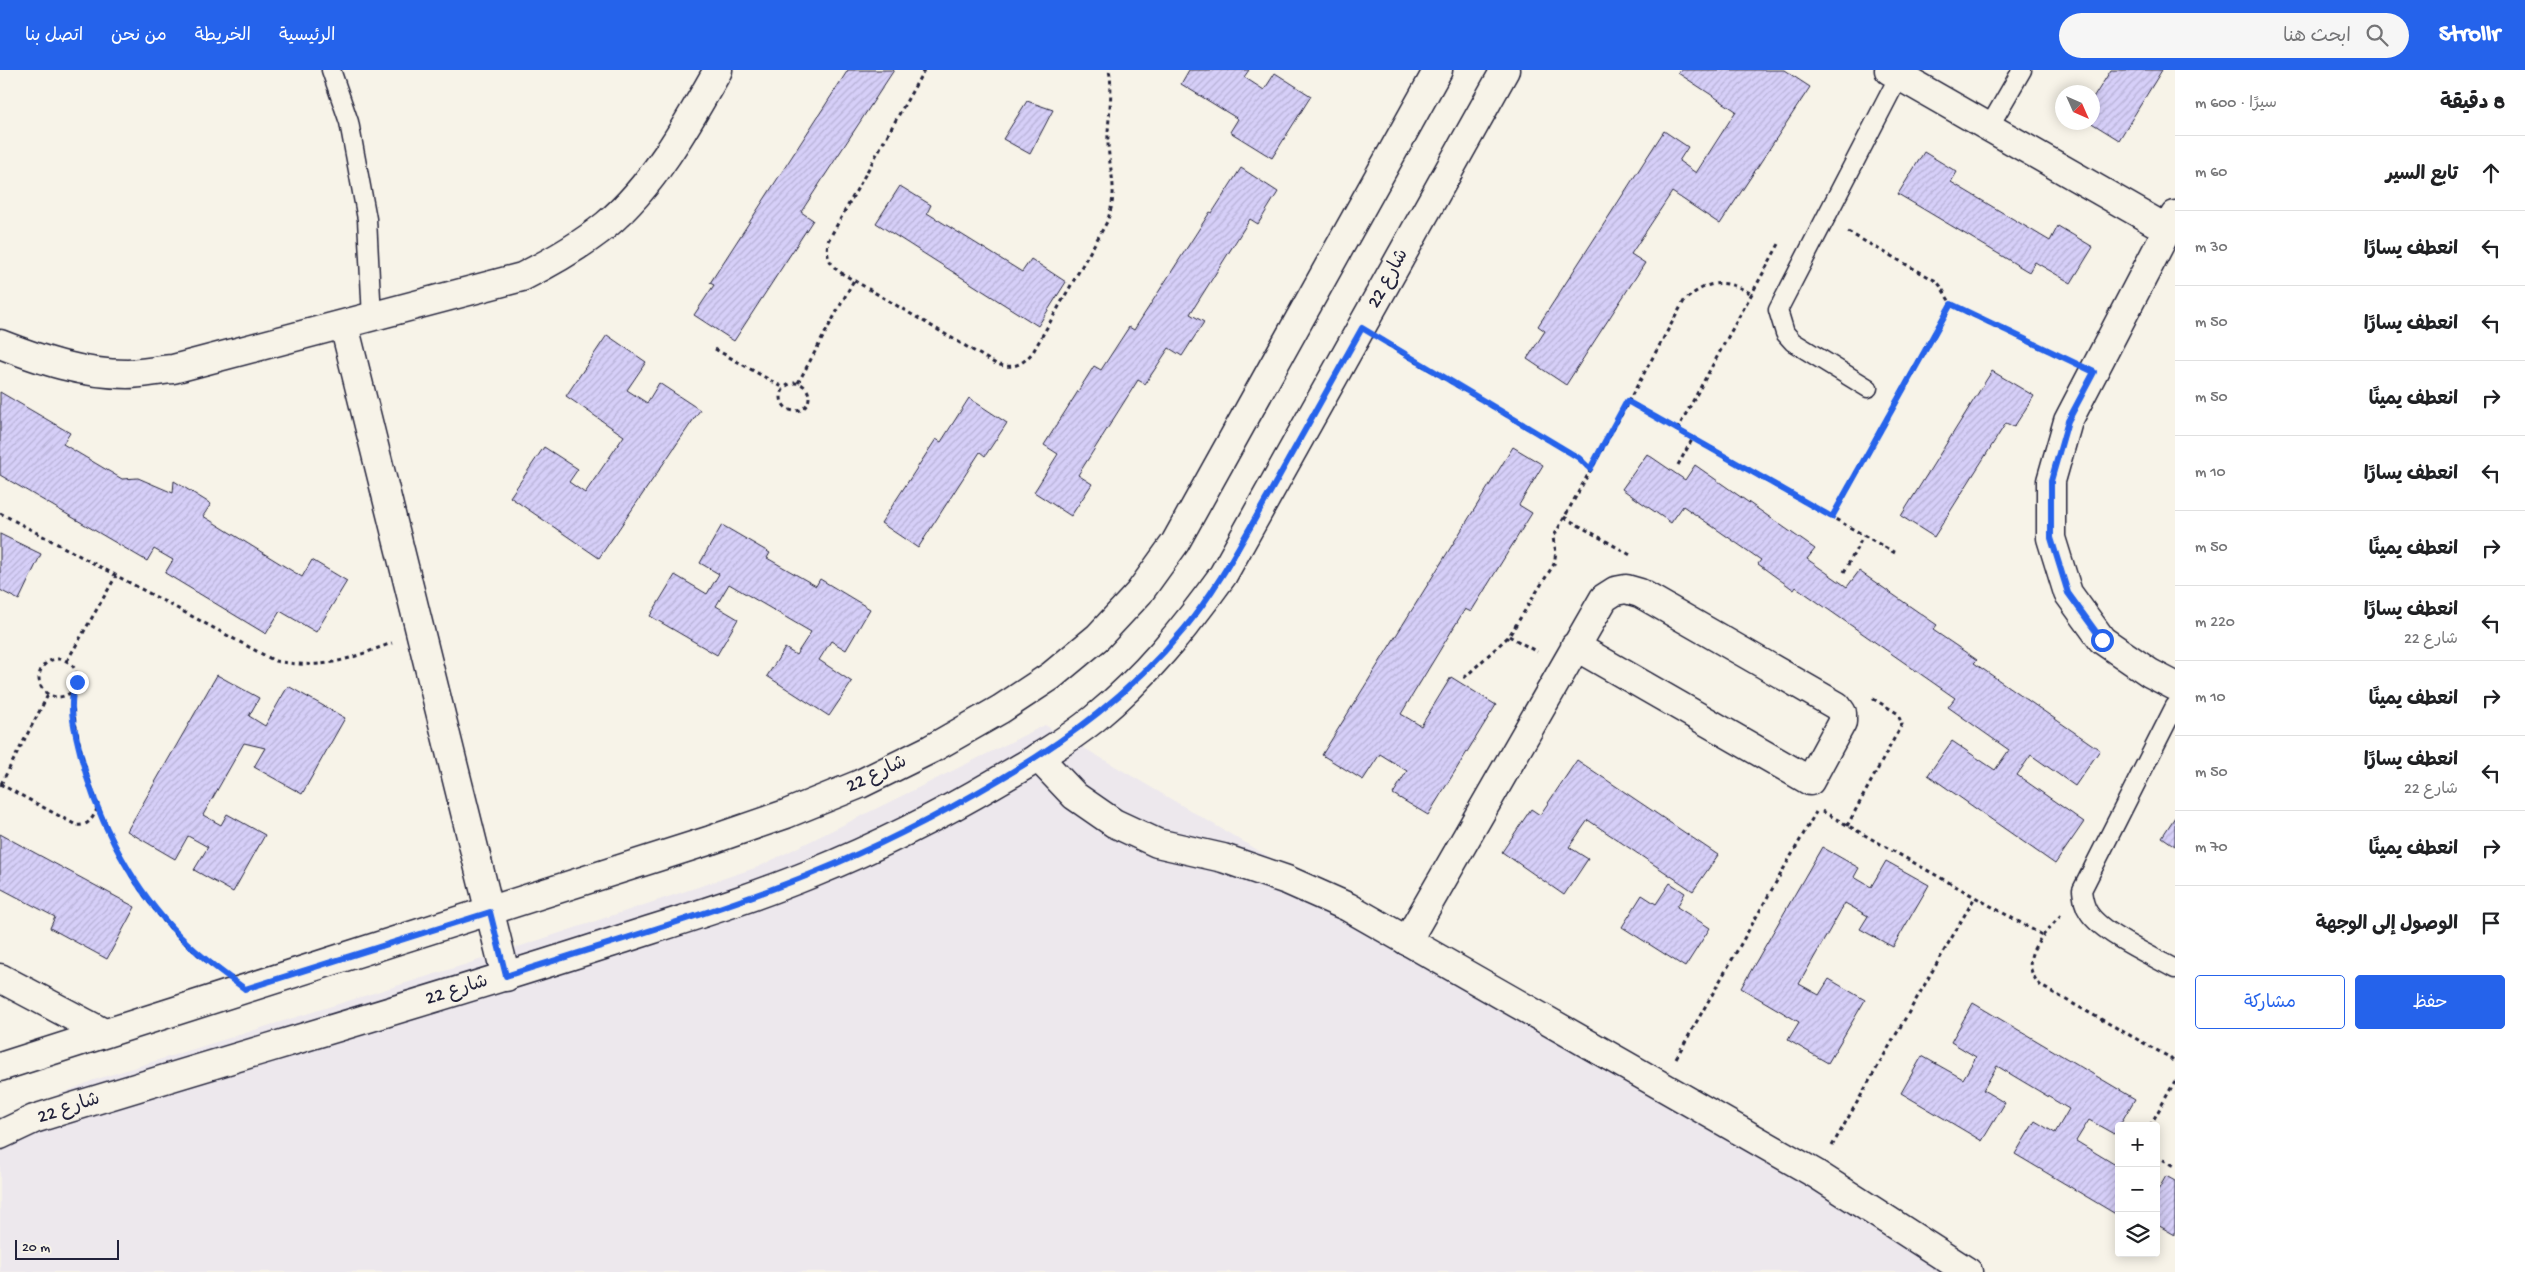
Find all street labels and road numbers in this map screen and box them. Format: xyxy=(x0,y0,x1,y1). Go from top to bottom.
street label: شارع 22 xyxy=(1363,245,1415,313)
street label: شارع 22 xyxy=(843,751,911,799)
street label: شارع 22 xyxy=(423,971,491,1011)
street label: شارع 22 xyxy=(35,1088,103,1130)

